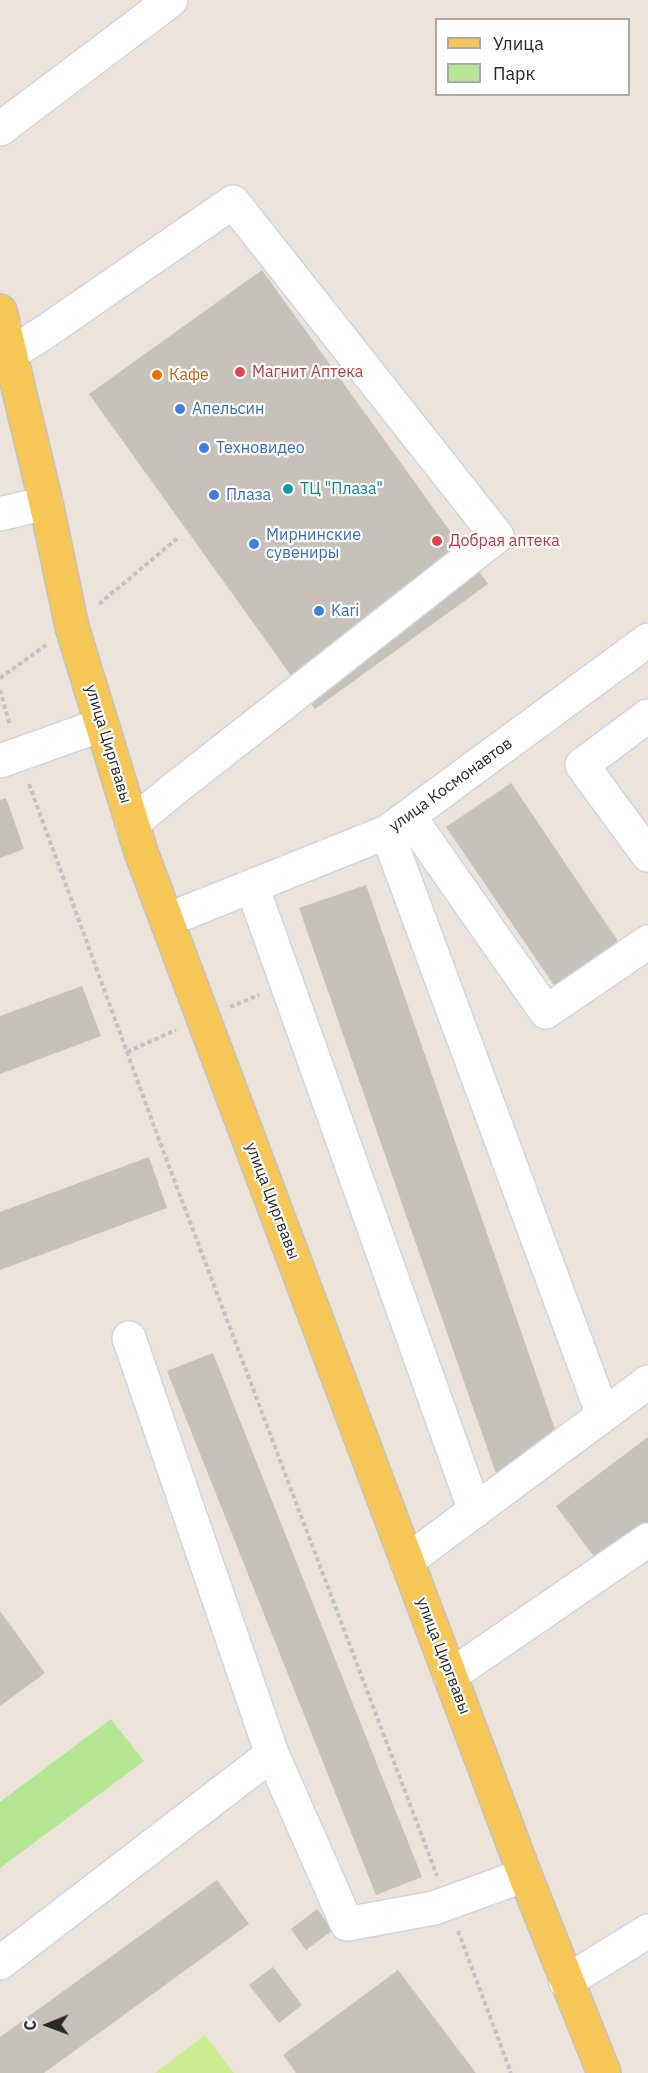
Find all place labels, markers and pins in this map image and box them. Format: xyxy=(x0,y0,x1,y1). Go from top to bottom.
place label: Магнит Аптека xyxy=(252,362,363,382)
place label: Кафе xyxy=(169,365,209,385)
marker: Магнит Аптека xyxy=(233,365,247,379)
marker: Кафе xyxy=(150,368,164,382)
place label: Апельсин xyxy=(192,399,264,419)
marker: Апельсин xyxy=(173,402,187,416)
place label: Техновидео xyxy=(216,438,305,458)
marker: Техновидео xyxy=(197,441,211,455)
place label: ТЦ "Плаза" xyxy=(300,479,383,499)
marker: ТЦ "Плаза" xyxy=(281,482,295,496)
place label: Плаза xyxy=(226,485,271,505)
marker: Плаза xyxy=(207,488,221,502)
place label: Мирнинские сувениры xyxy=(266,525,361,563)
place label: Добрая аптека xyxy=(449,531,560,551)
marker: Добрая аптека xyxy=(430,534,444,548)
marker: Мирнинские сувениры xyxy=(247,537,261,551)
place label: Kari xyxy=(331,601,359,621)
marker: Kari xyxy=(312,604,326,618)

